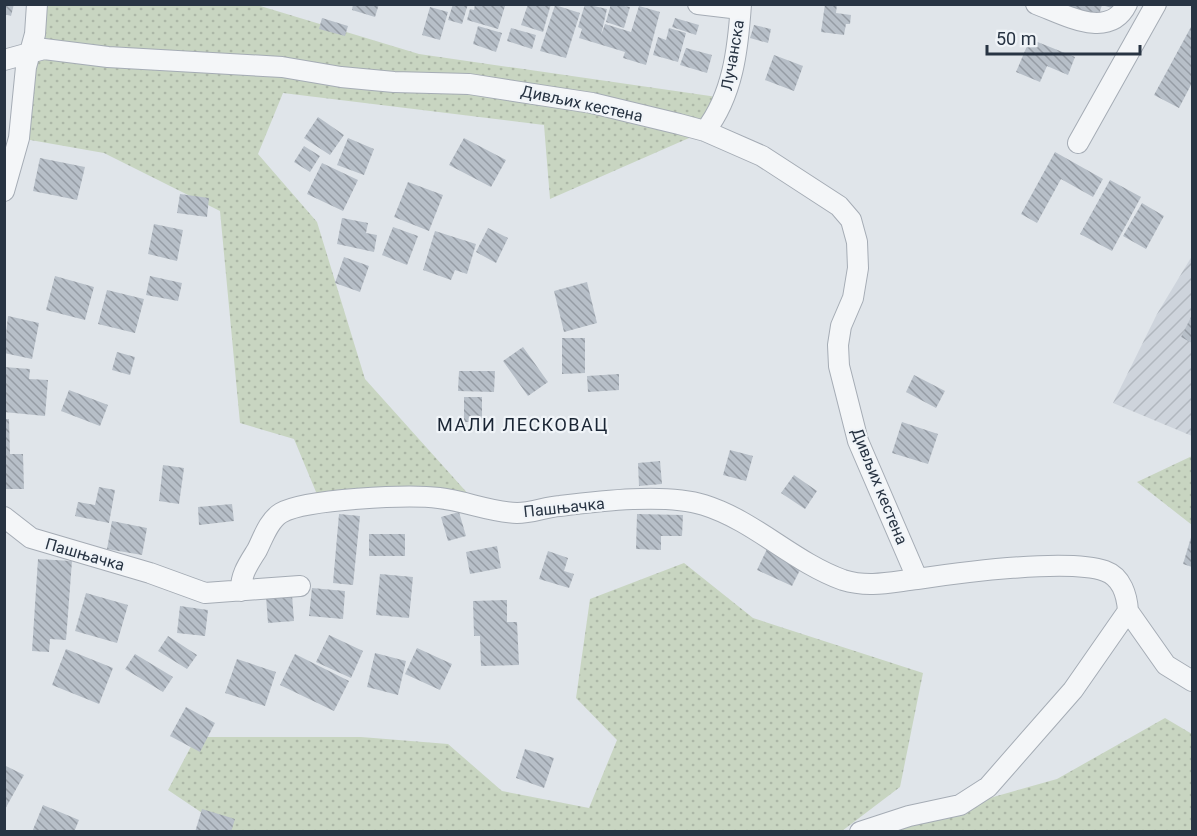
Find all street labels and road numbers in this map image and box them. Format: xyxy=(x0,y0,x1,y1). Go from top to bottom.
street label: Лучанска xyxy=(717,18,748,92)
street label: Дивљих кестена xyxy=(519,81,645,126)
street label: Дивљих кестена xyxy=(848,425,912,547)
street label: Пашњачка xyxy=(522,494,606,521)
street label: Пашњачка xyxy=(43,534,127,575)

